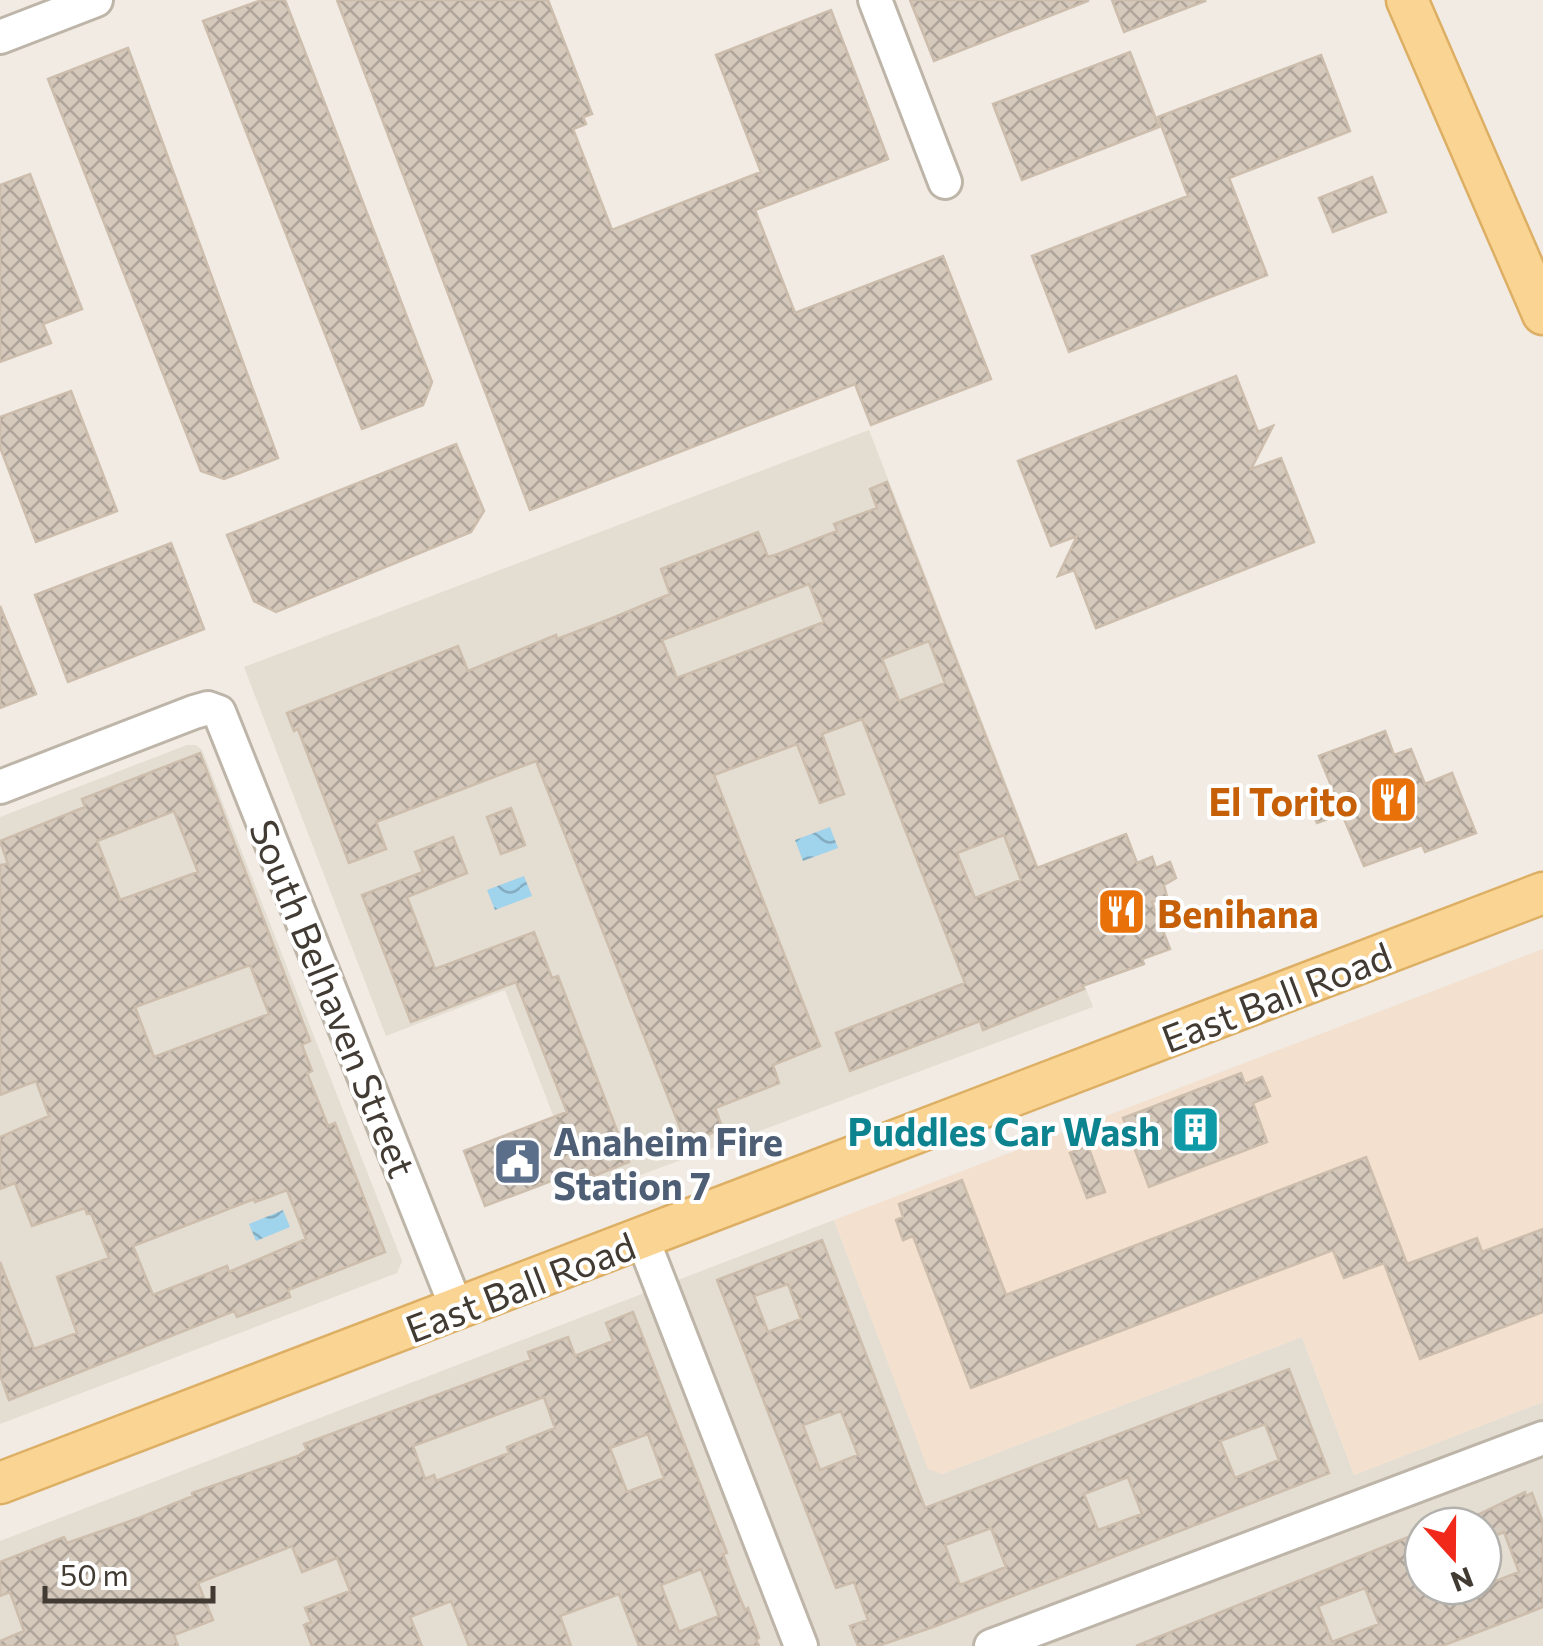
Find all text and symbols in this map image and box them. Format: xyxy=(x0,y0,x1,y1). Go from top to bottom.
restaurant icon: El Torito xyxy=(1367,774,1419,826)
place label: El Torito xyxy=(1208,777,1358,824)
street label: South Belhaven Street xyxy=(241,812,427,1184)
restaurant icon: Benihana xyxy=(1096,886,1148,938)
place label: Benihana xyxy=(1157,889,1319,936)
street label: East Ball Road xyxy=(1155,931,1397,1061)
building icon: Puddles Car Wash xyxy=(1169,1104,1221,1156)
place label: Puddles Car Wash xyxy=(848,1107,1160,1154)
place label: Anaheim Fire Station 7 xyxy=(553,1117,783,1208)
public building icon: Anaheim Fire Station 7 xyxy=(492,1136,544,1188)
street label: East Ball Road xyxy=(399,1221,641,1351)
north arrow xyxy=(1403,1506,1503,1606)
scale bar xyxy=(45,1541,212,1603)
text: 50 m xyxy=(60,1555,129,1592)
text: N xyxy=(1446,1561,1478,1600)

